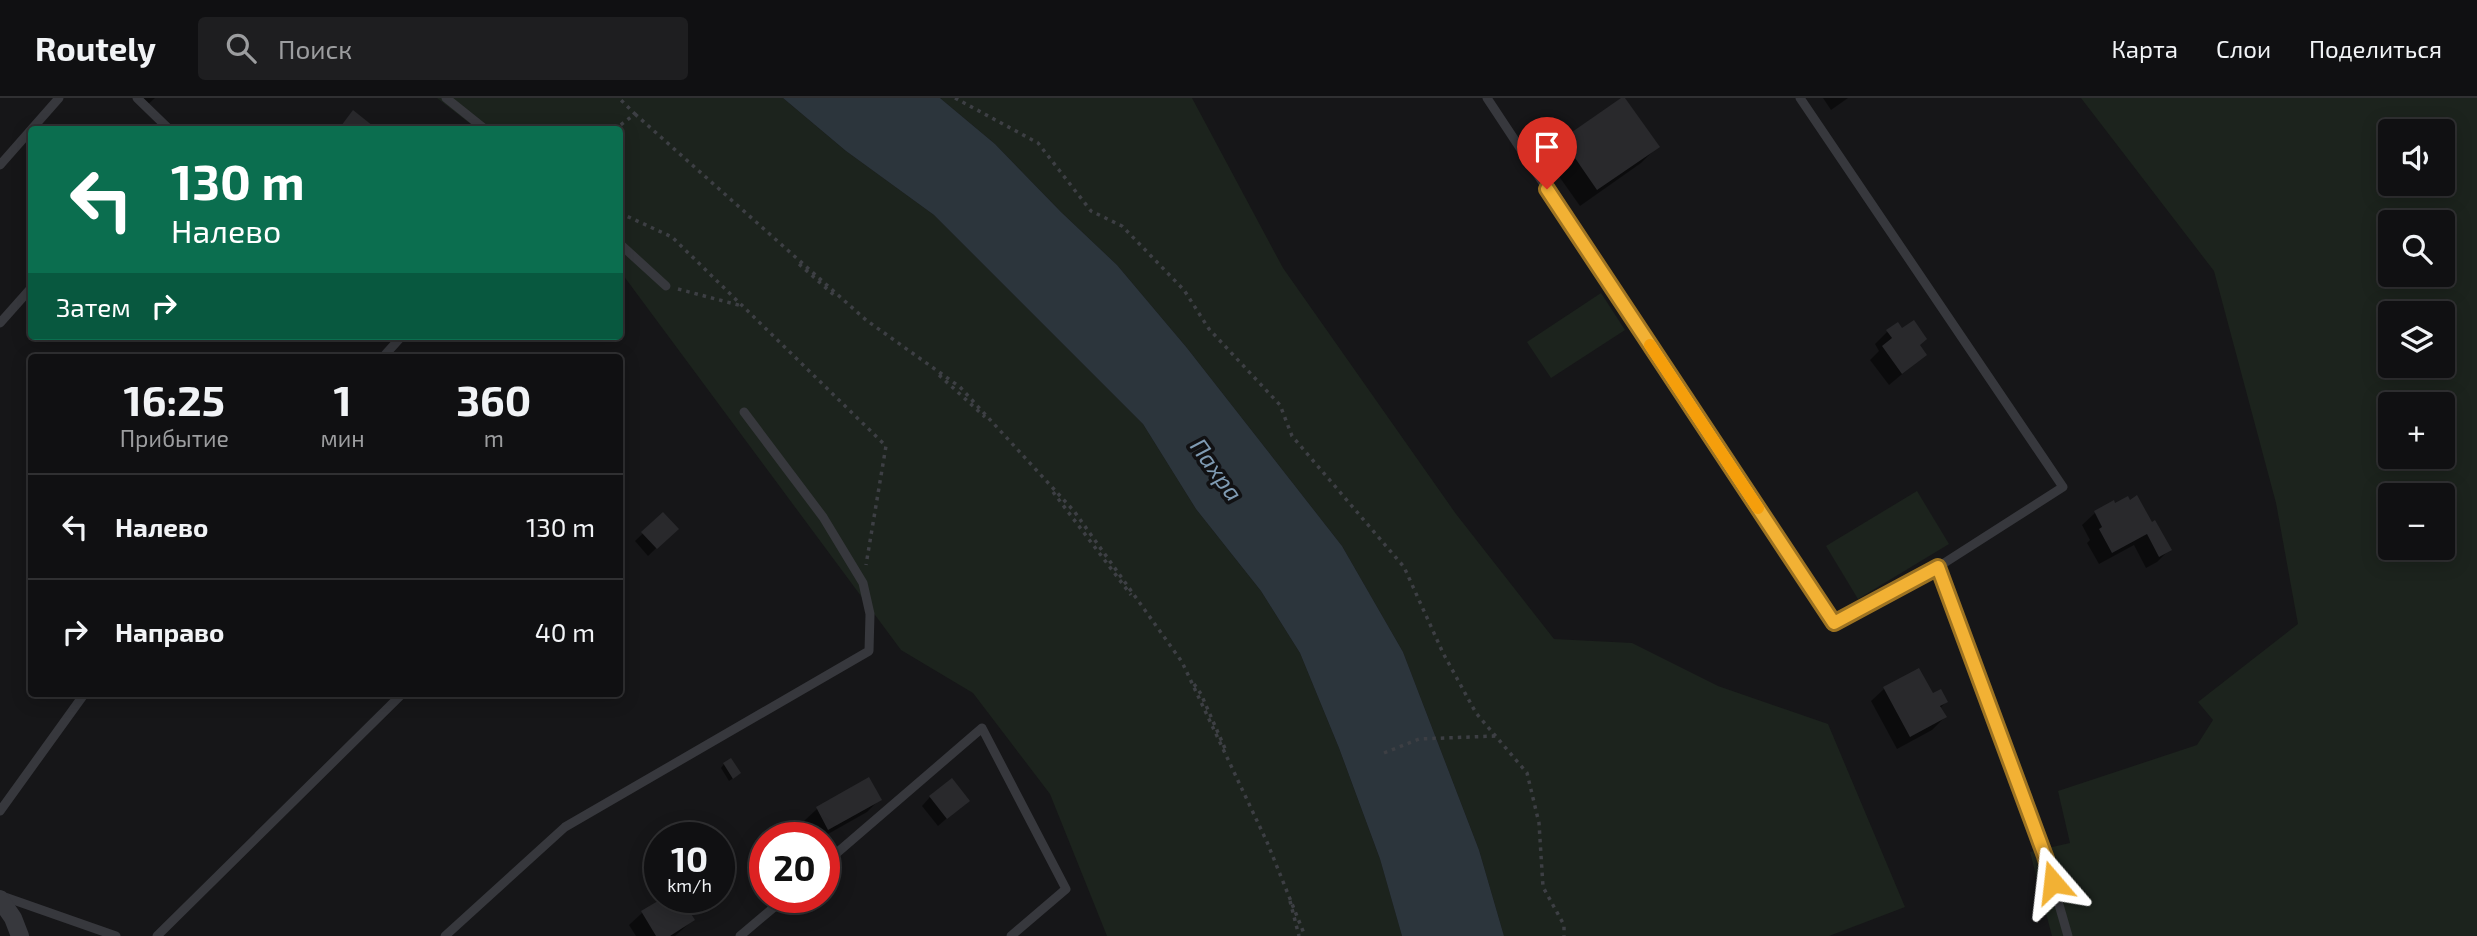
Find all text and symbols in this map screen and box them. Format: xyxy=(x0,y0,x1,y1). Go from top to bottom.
search box xyxy=(198,17,688,80)
text: Routely xyxy=(35,28,156,68)
icon: search xyxy=(222,29,260,67)
text: Поиск xyxy=(278,33,352,64)
text: Карта xyxy=(2111,34,2178,63)
text: Слои xyxy=(2216,34,2271,63)
text: Поделиться xyxy=(2309,34,2442,63)
pin xyxy=(1517,117,1577,189)
map controls xyxy=(2378,119,2455,560)
button: sound xyxy=(2378,119,2455,196)
icon: arrive xyxy=(1528,128,1566,166)
text: 130 m xyxy=(171,151,305,210)
icon: left xyxy=(56,154,147,245)
button: search xyxy=(2378,210,2455,287)
text: Налево xyxy=(171,211,281,249)
icon: right xyxy=(145,287,183,325)
text: Затем xyxy=(56,291,131,322)
button: layers xyxy=(2378,301,2455,378)
text: 16:25 xyxy=(124,374,225,424)
text: 1 xyxy=(334,374,352,424)
text: 360 xyxy=(456,374,531,424)
button: + xyxy=(2378,392,2455,469)
text: Прибытие xyxy=(120,424,229,452)
text: мин xyxy=(321,424,365,452)
text: m xyxy=(484,424,504,452)
water label: Пахра xyxy=(1185,432,1250,506)
button: − xyxy=(2378,483,2455,560)
icon: left xyxy=(56,508,94,546)
text: Налево xyxy=(115,511,208,542)
text: 130 m xyxy=(526,511,595,542)
icon: right xyxy=(56,613,94,651)
text: Направо xyxy=(115,616,224,647)
text: 40 m xyxy=(535,616,595,647)
speed limit sign: 20 xyxy=(749,822,840,913)
text: 10 xyxy=(671,837,708,879)
position arrow xyxy=(2016,845,2090,919)
text: km/h xyxy=(667,874,712,896)

